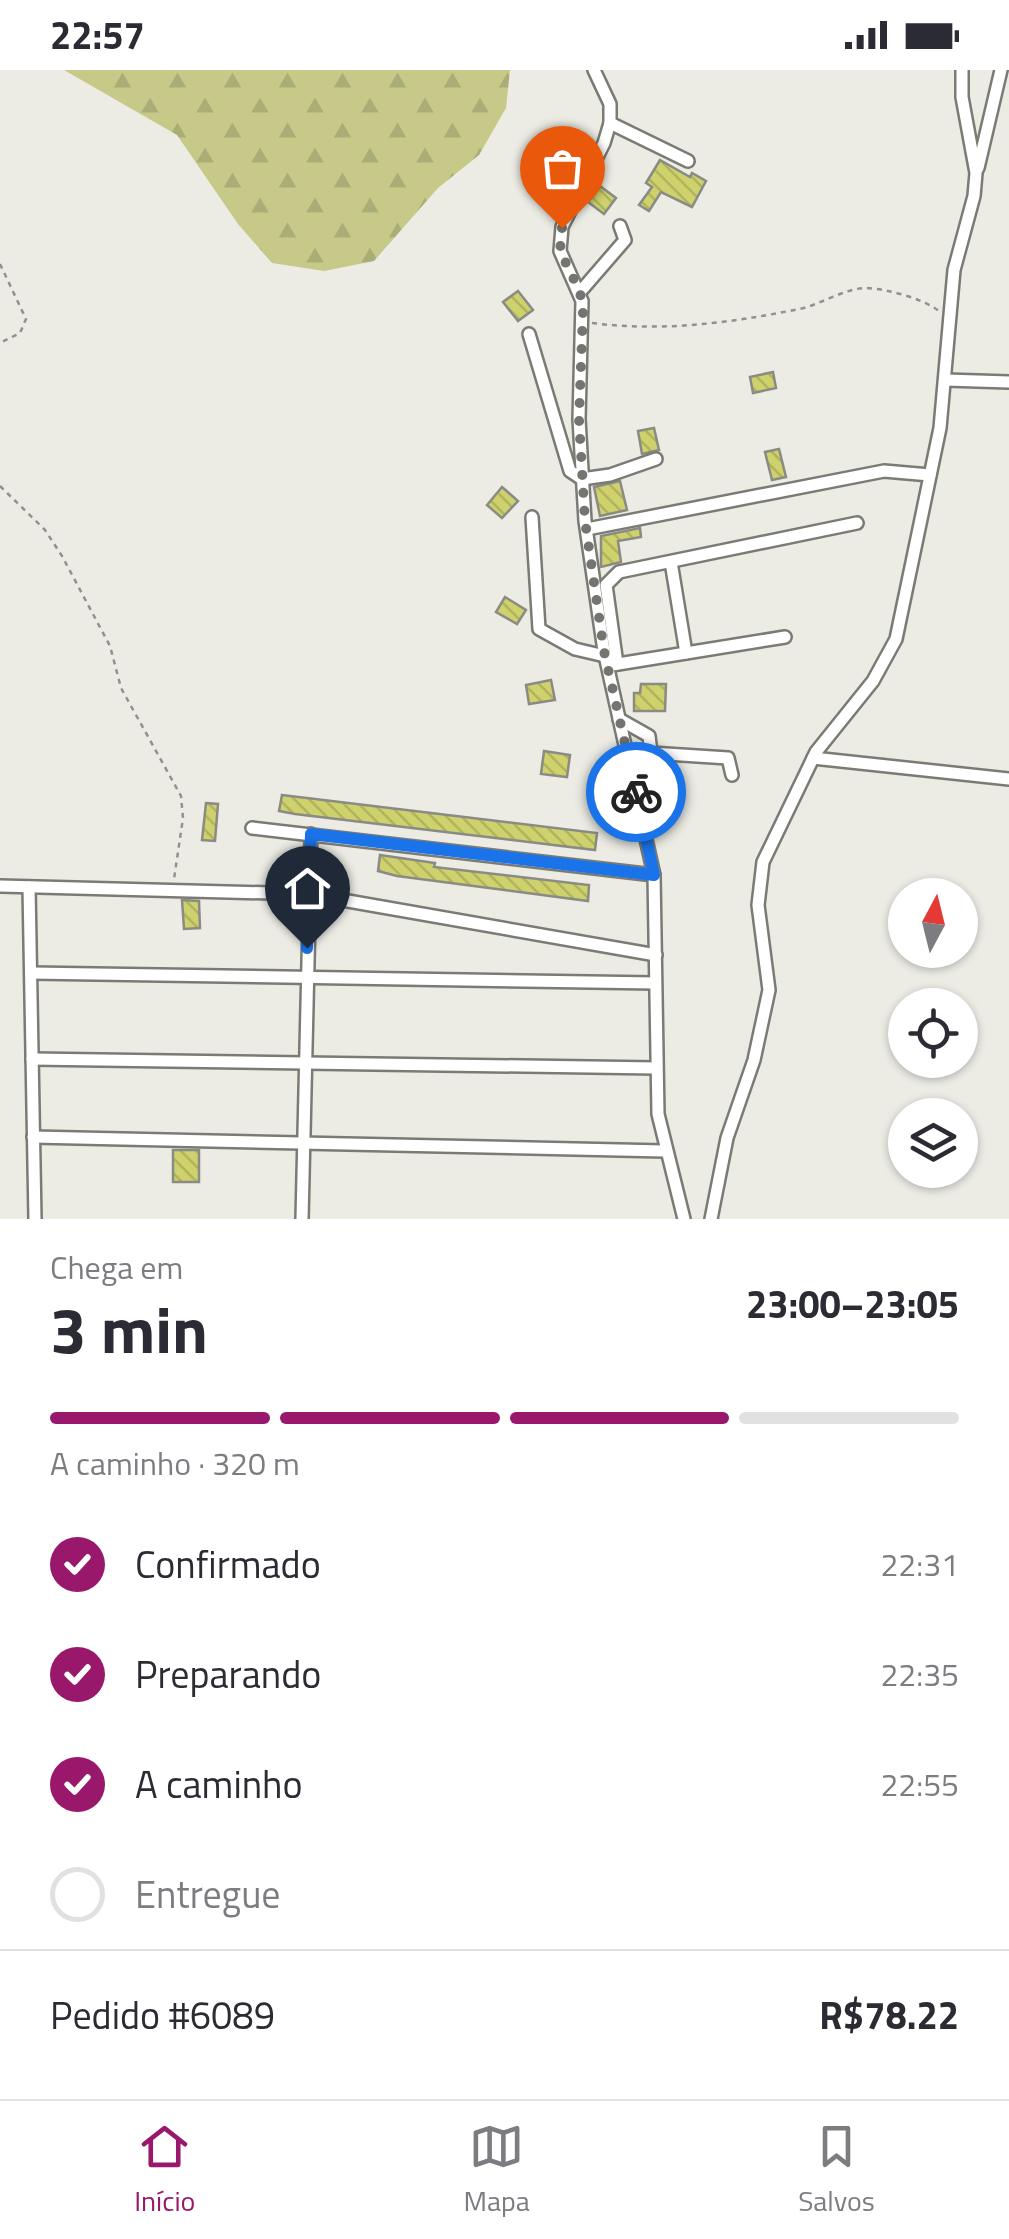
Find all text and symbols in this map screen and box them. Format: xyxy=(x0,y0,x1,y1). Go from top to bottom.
text: 22:57 xyxy=(50,6,145,64)
pin xyxy=(520,126,605,229)
icon: bag xyxy=(535,141,590,196)
courier xyxy=(586,742,686,842)
icon: bike xyxy=(609,765,664,820)
pin xyxy=(265,846,350,949)
icon: home xyxy=(280,861,335,916)
north arrow xyxy=(888,878,978,968)
map controls xyxy=(888,878,978,1188)
button: locate xyxy=(888,988,978,1078)
button: layers xyxy=(888,1098,978,1188)
text: Chega em xyxy=(50,1243,183,1291)
text: 23:00–23:05 xyxy=(746,1275,959,1333)
text: 3 min xyxy=(50,1279,208,1378)
text: A caminho · 320 m xyxy=(50,1439,300,1487)
text: Confirmado xyxy=(135,1535,321,1593)
icon: check xyxy=(50,1537,105,1592)
text: 22:31 xyxy=(880,1540,959,1588)
text: Preparando xyxy=(135,1645,321,1703)
icon: check xyxy=(50,1647,105,1702)
text: 22:35 xyxy=(880,1650,959,1698)
text: A caminho xyxy=(135,1755,303,1813)
icon: check xyxy=(50,1757,105,1812)
text: 22:55 xyxy=(880,1760,959,1808)
text: Entregue xyxy=(135,1865,281,1923)
text: Pedido #6089 xyxy=(50,1986,275,2044)
text: R$78.22 xyxy=(819,1986,959,2044)
tab: Início xyxy=(134,2119,195,2222)
tab: Mapa xyxy=(464,2119,530,2222)
tab: Salvos xyxy=(798,2119,875,2222)

